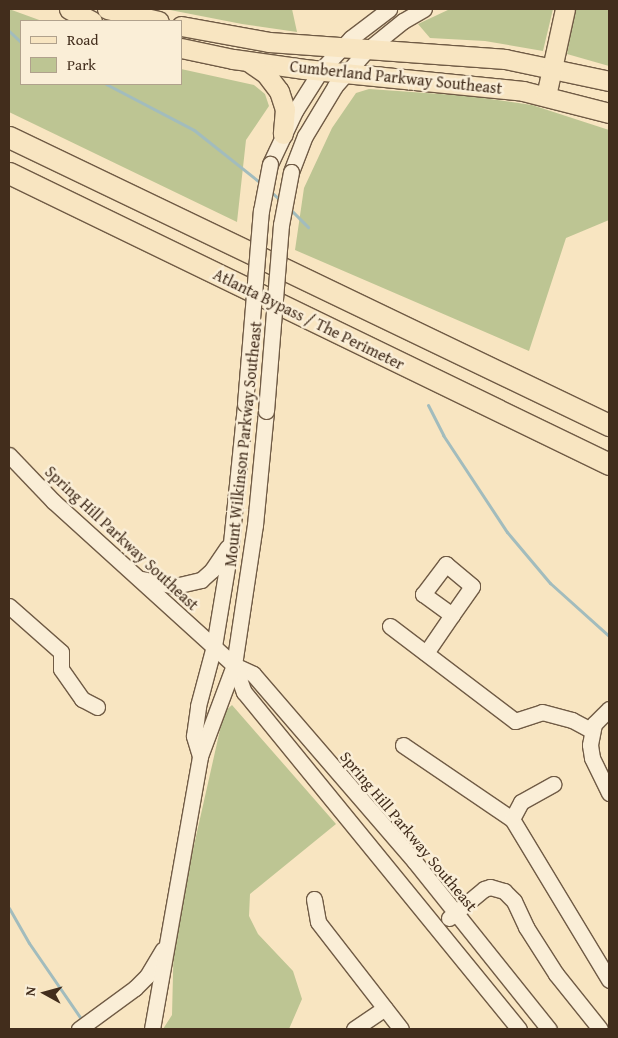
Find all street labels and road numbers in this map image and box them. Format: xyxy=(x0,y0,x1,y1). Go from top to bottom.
street label: Cumberland Parkway Southeast xyxy=(289,56,503,98)
street label: Atlanta Bypass / The Perimeter xyxy=(210,264,408,374)
street label: Mount Wilkinson Parkway Southeast xyxy=(221,320,265,568)
street label: Spring Hill Parkway Southeast xyxy=(41,462,203,614)
street label: Spring Hill Parkway Southeast xyxy=(336,747,482,915)

